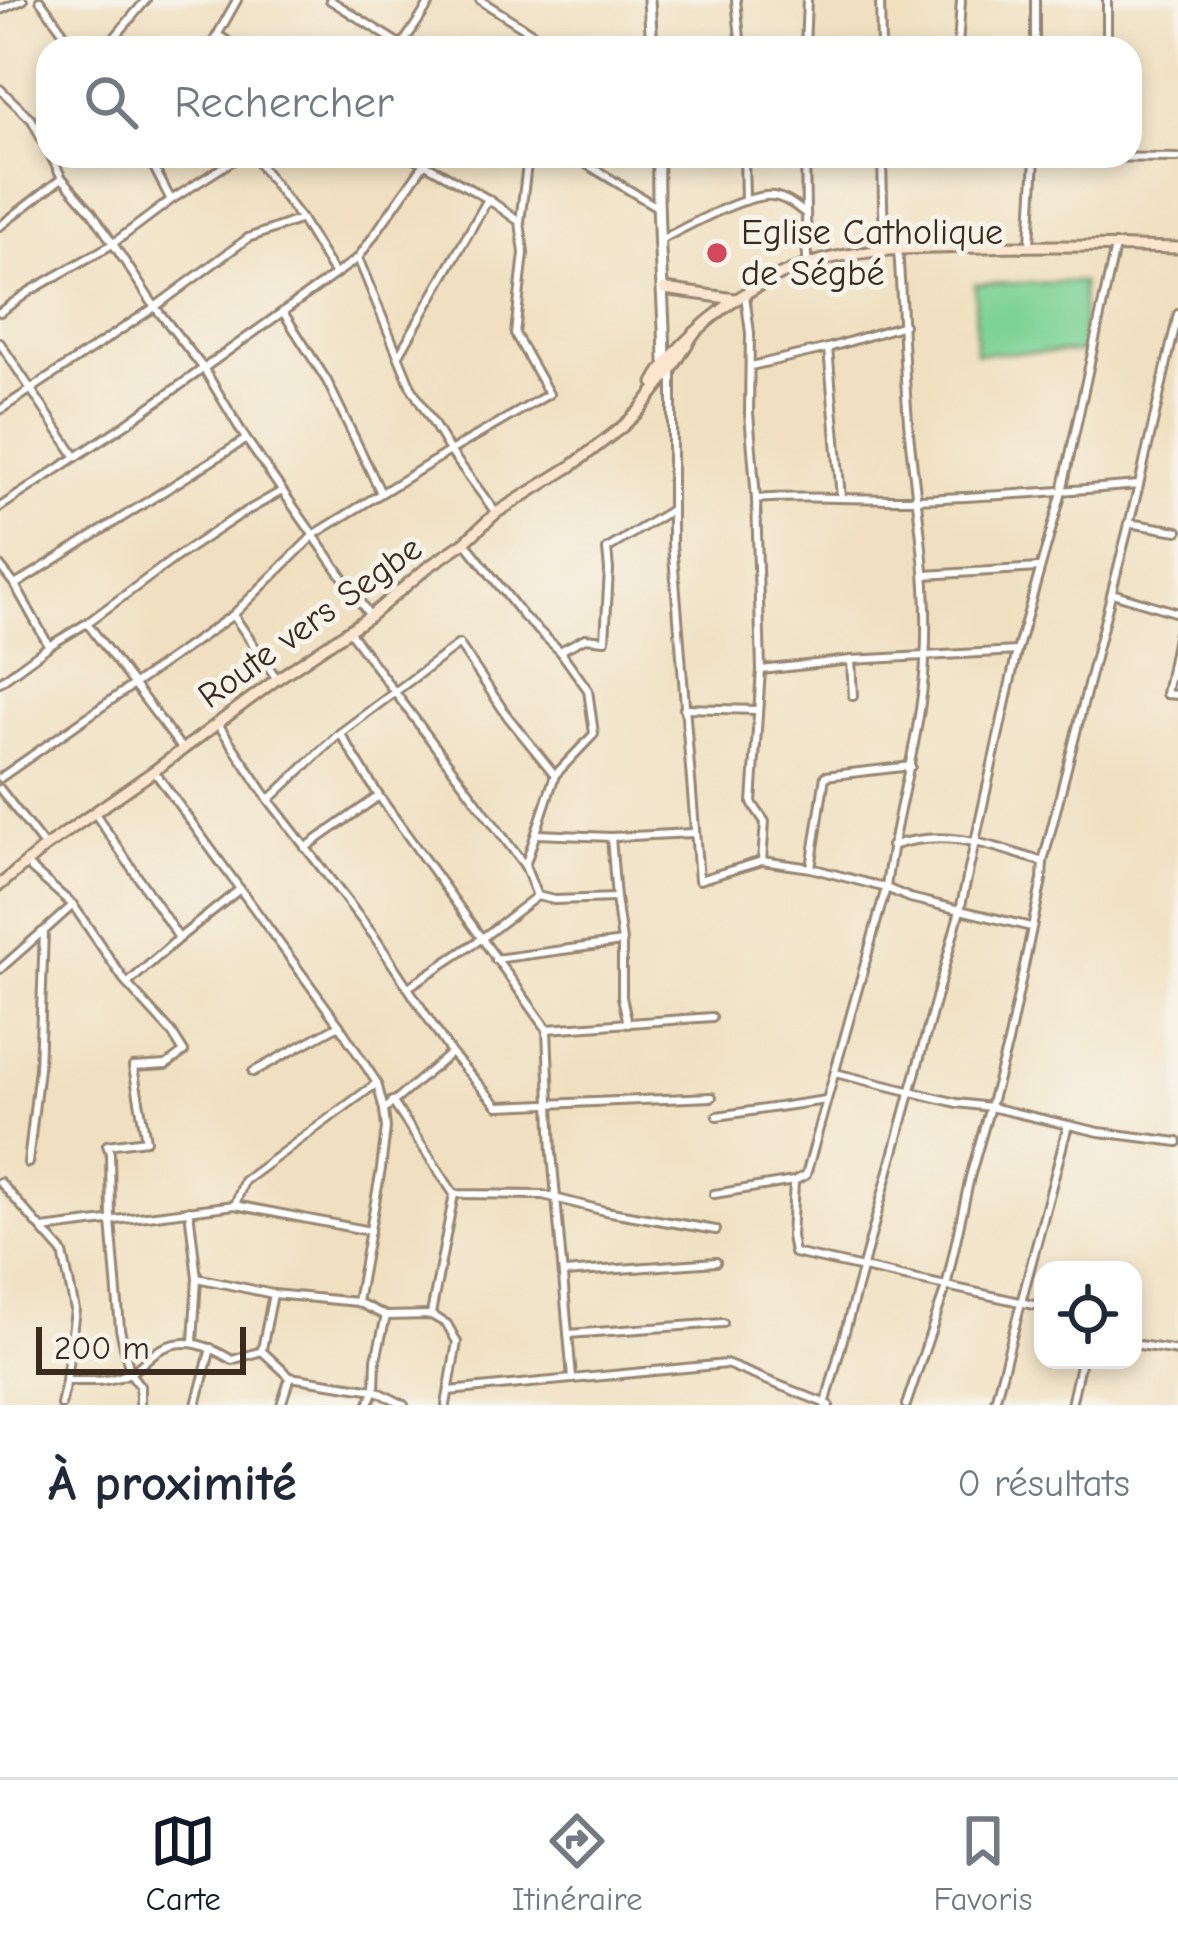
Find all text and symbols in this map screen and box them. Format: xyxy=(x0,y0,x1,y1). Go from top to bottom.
search box xyxy=(36,36,1142,168)
icon: search xyxy=(78,69,144,135)
text: Rechercher xyxy=(174,76,394,128)
place label: Eglise Catholique de Ségbé xyxy=(741,212,1003,294)
marker: Eglise Catholique de Ségbé xyxy=(704,240,730,266)
street label: Route vers Segbe xyxy=(190,527,430,717)
map controls xyxy=(1034,1261,1142,1369)
button: locate xyxy=(1034,1261,1142,1369)
scale bar xyxy=(36,1321,246,1374)
text: 200 m xyxy=(54,1329,150,1367)
text: À proximité xyxy=(48,1454,297,1513)
text: 0 résultats xyxy=(957,1461,1130,1506)
tab: Carte xyxy=(145,1808,221,1918)
tab: Itinéraire xyxy=(512,1808,642,1918)
tab: Favoris xyxy=(933,1808,1033,1918)

